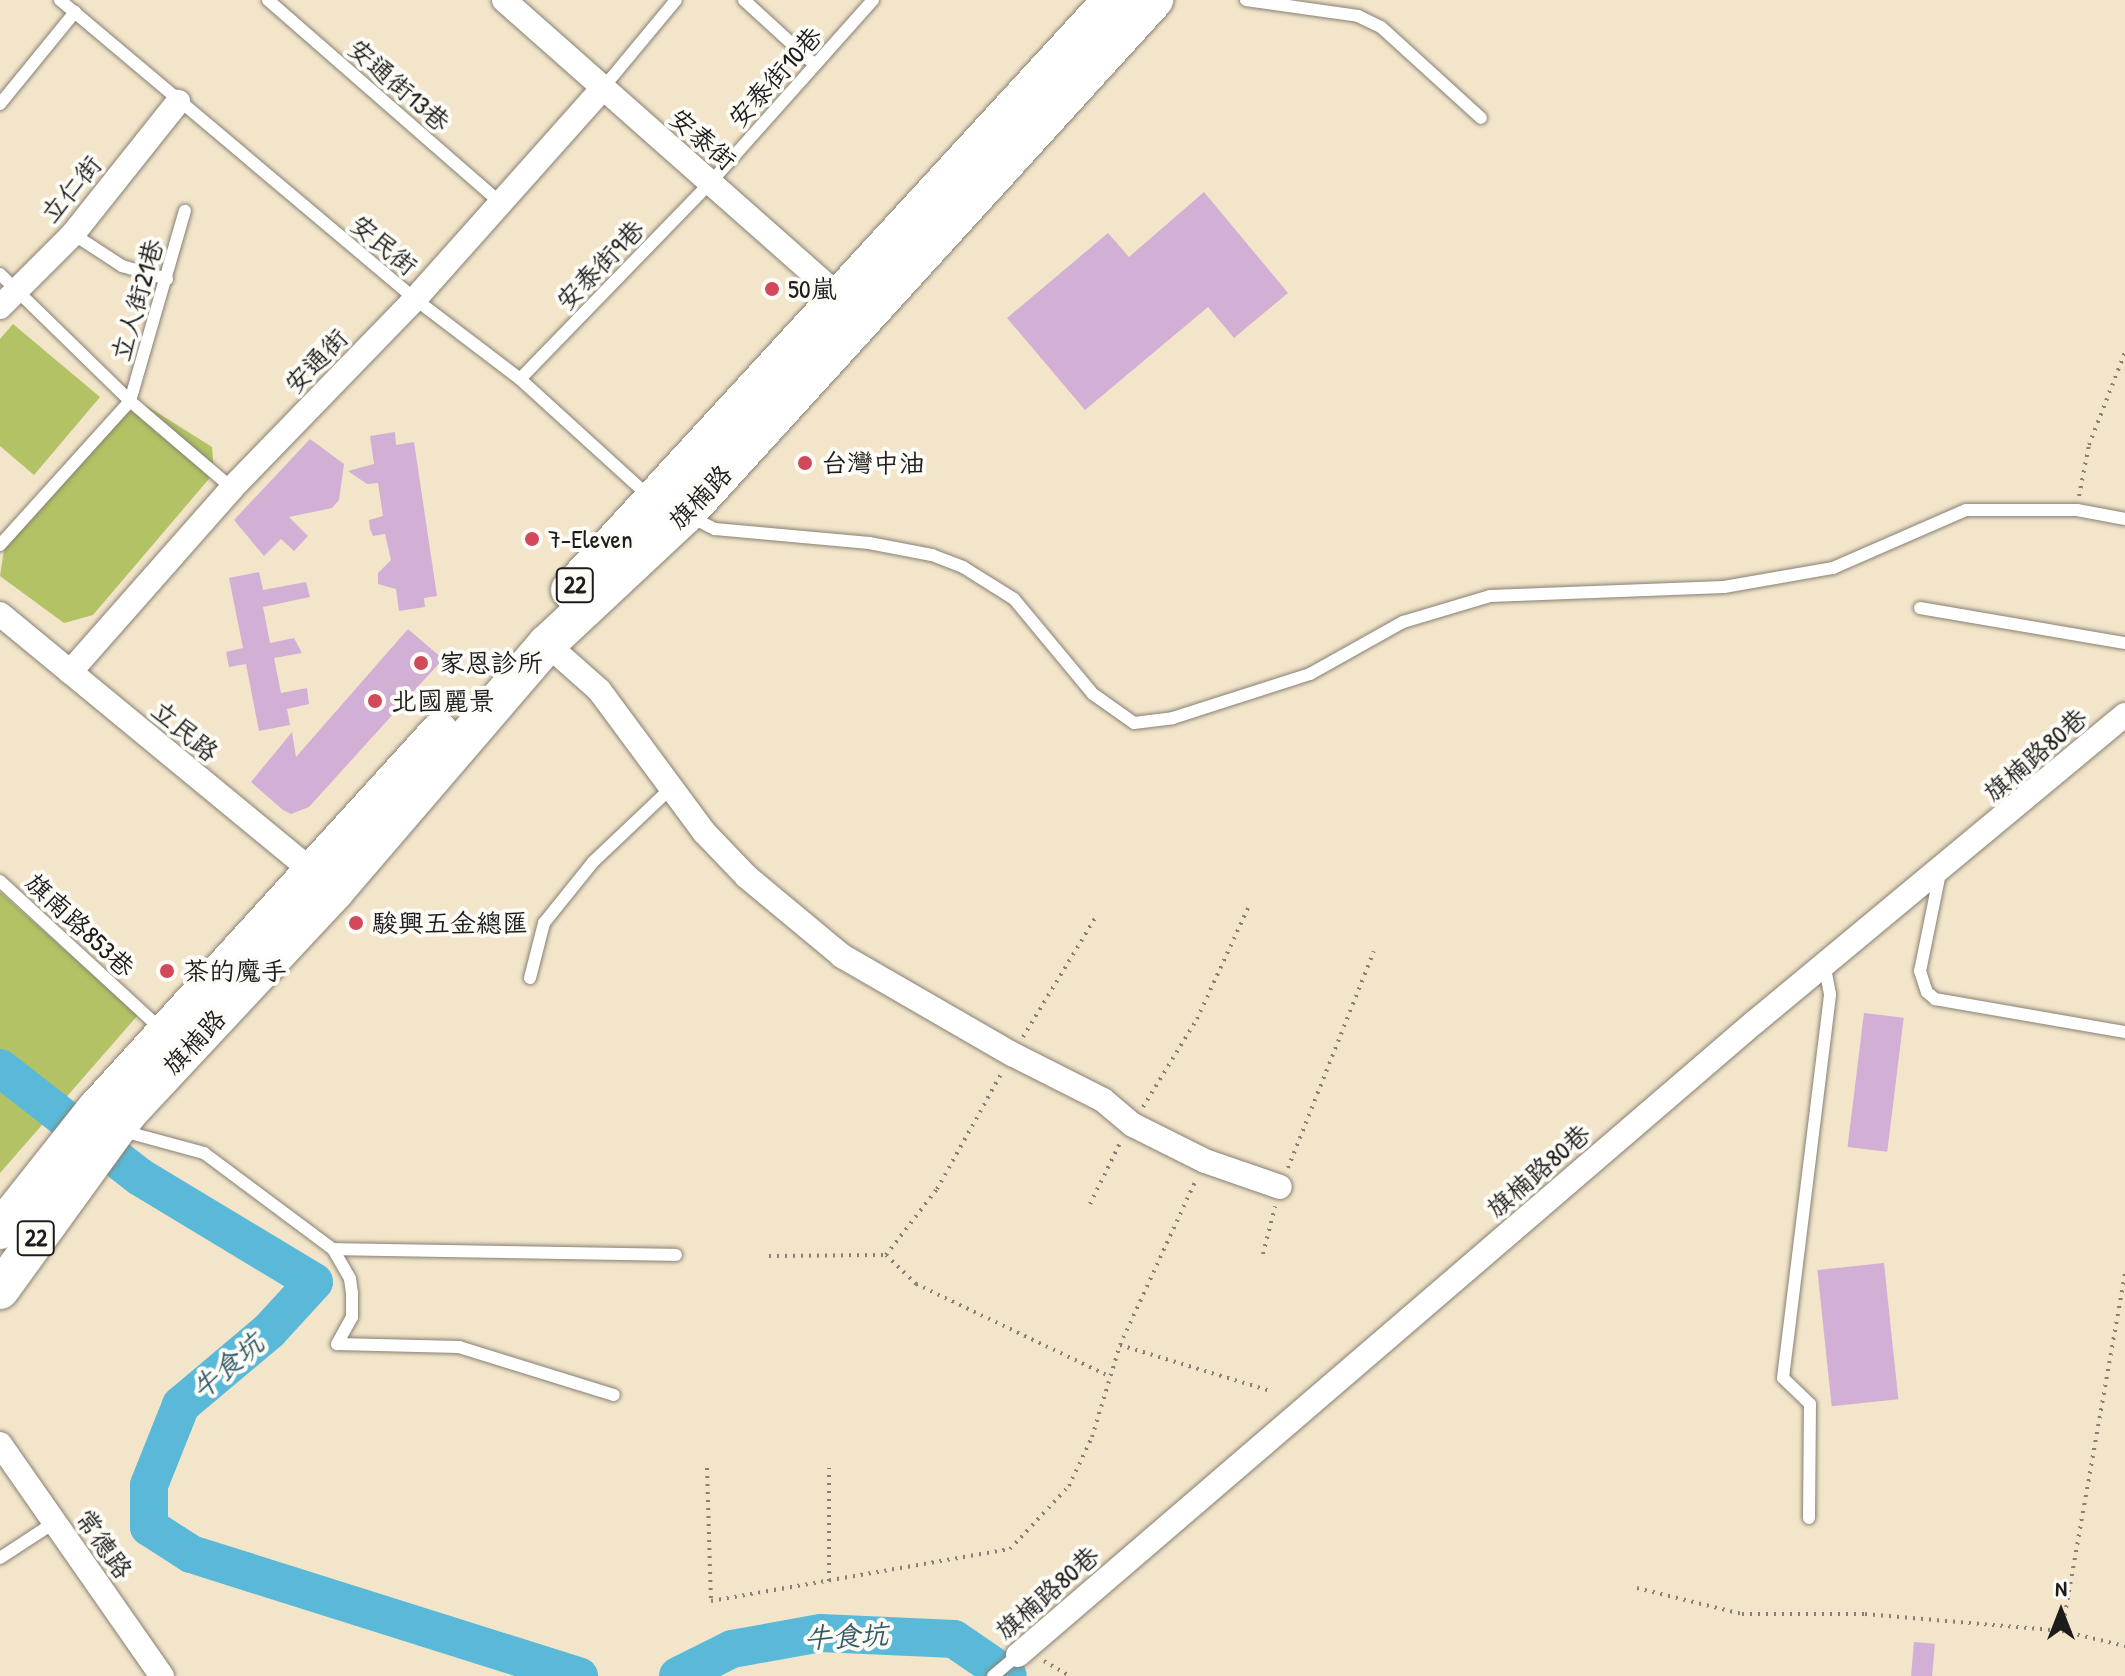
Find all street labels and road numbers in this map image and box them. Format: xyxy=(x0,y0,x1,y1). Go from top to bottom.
street label: 安泰街10巷 xyxy=(722,20,828,134)
street label: 安通街13巷 xyxy=(342,32,456,138)
street label: 安泰街 xyxy=(663,102,743,176)
street label: 立仁街 xyxy=(34,149,108,229)
street label: 安民街 xyxy=(344,208,424,282)
street label: 安泰街9巷 xyxy=(549,213,651,317)
street label: 立人街21巷 xyxy=(105,235,169,365)
street label: 安通街 xyxy=(278,322,354,400)
street label: 旗楠路 xyxy=(662,458,738,536)
road number: 22 xyxy=(555,565,595,605)
street label: 立民路 xyxy=(145,694,225,768)
street label: 旗楠路80巷 xyxy=(1977,702,2093,808)
street label: 旗南路853巷 xyxy=(19,867,141,983)
street label: 旗楠路 xyxy=(156,1003,232,1081)
street label: 旗楠路80巷 xyxy=(1480,1118,1596,1224)
road number: 22 xyxy=(16,1218,56,1258)
street label: 常德路 xyxy=(69,1503,139,1585)
street label: 旗楠路80巷 xyxy=(989,1540,1105,1646)

